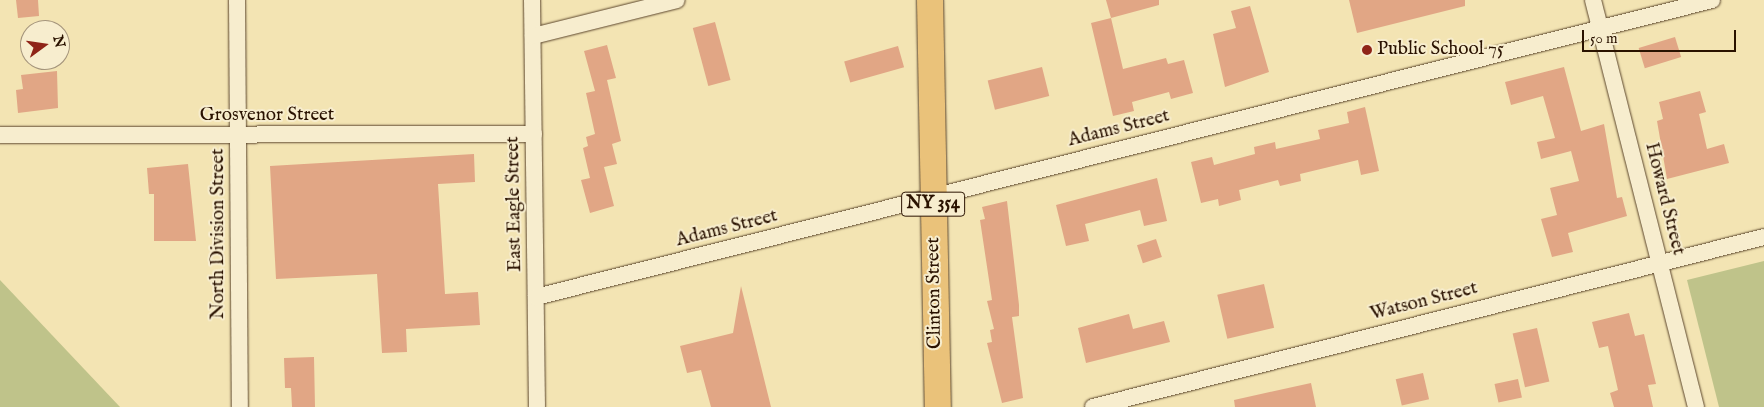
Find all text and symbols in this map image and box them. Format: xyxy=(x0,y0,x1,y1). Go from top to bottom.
north arrow xyxy=(20,20,70,70)
scale bar xyxy=(1584,20,1738,52)
text: 50 m xyxy=(1590,29,1618,48)
text: N xyxy=(48,34,69,50)
place label: Public School 75 xyxy=(1377,39,1504,61)
marker: Public School 75 xyxy=(1361,44,1373,56)
street label: Grosvenor Street xyxy=(200,105,334,127)
street label: Adams Street xyxy=(1066,105,1172,153)
street label: East Eagle Street xyxy=(502,136,528,272)
street label: Howard Street xyxy=(1639,140,1689,258)
street label: North Division Street xyxy=(208,149,230,319)
road number: NY 354 xyxy=(900,188,966,220)
street label: Adams Street xyxy=(674,205,780,253)
street label: Clinton Street xyxy=(923,237,947,349)
street label: Watson Street xyxy=(1368,278,1480,326)

